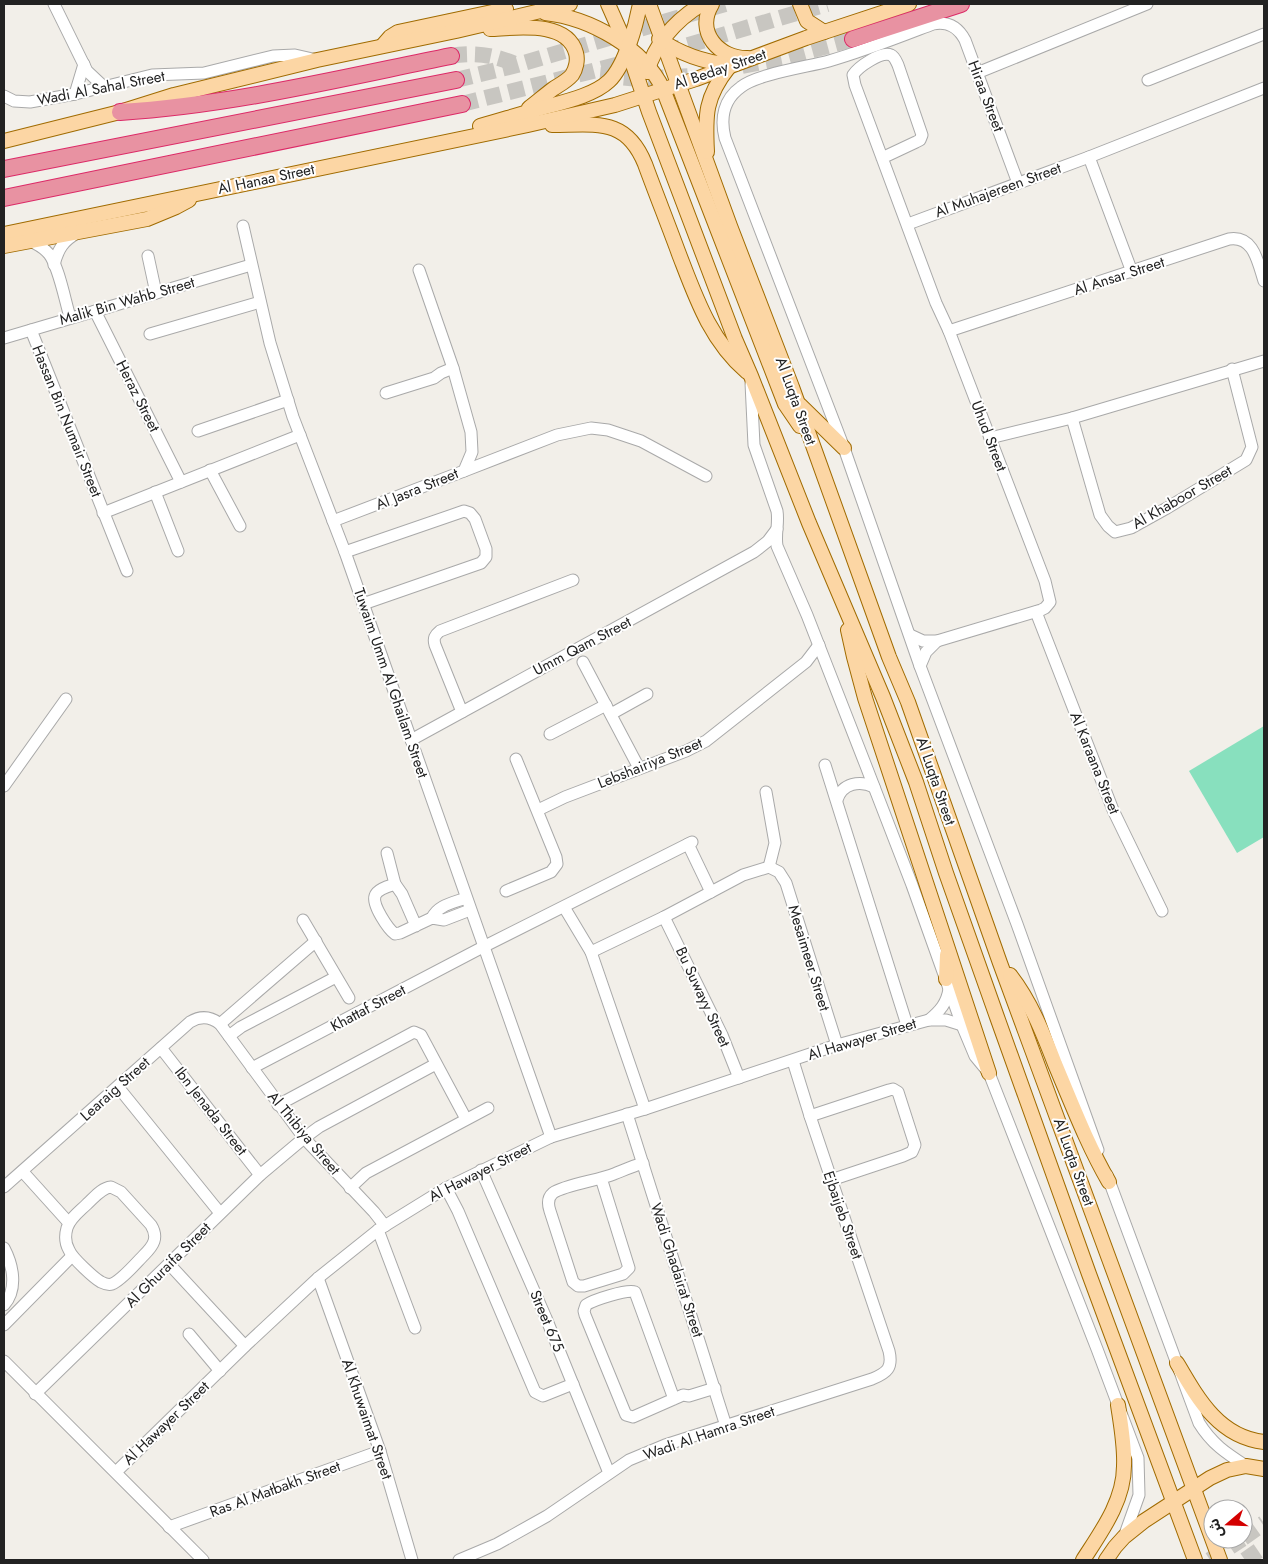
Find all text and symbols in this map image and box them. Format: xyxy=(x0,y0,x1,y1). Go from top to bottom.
street label: Al Beday Street xyxy=(671,43,770,95)
street label: Hiraa Street xyxy=(962,57,1010,135)
street label: Wadi Al Sahal Street xyxy=(35,65,167,111)
street label: Al Muhajereen Street xyxy=(932,157,1065,223)
street label: Al Hanaa Street xyxy=(216,158,317,200)
street label: Al Ansar Street xyxy=(1071,251,1168,301)
street label: Malik Bin Wahb Street xyxy=(57,271,198,331)
street label: Hassan Bin Numair Street xyxy=(26,342,108,501)
street label: Al Luqta Street xyxy=(770,354,822,448)
street label: Heraz Street xyxy=(110,356,166,436)
street label: Uhud Street xyxy=(965,398,1013,475)
street label: Al Khaboor Street xyxy=(1128,459,1236,534)
street label: Al Jasra Street xyxy=(372,462,462,516)
street label: Tuwaim Umm Al Ghailam Street xyxy=(348,585,434,781)
street label: Umm Qam Street xyxy=(529,611,635,681)
street label: Al Karaana Street xyxy=(1064,709,1126,818)
street label: Lebshairiya Street xyxy=(594,732,706,794)
street label: Al Luqta Street xyxy=(911,734,961,828)
street label: Mesaimeer Street xyxy=(782,902,836,1014)
street label: Bu Suwayy Street xyxy=(670,943,736,1051)
street label: Khattaf Street xyxy=(326,979,410,1037)
street label: Al Hawayer Street xyxy=(805,1012,919,1066)
street label: Learaig Street xyxy=(75,1052,155,1126)
street label: Ibn Jenada Street xyxy=(169,1062,253,1160)
street label: Al Thibiya Street xyxy=(262,1086,346,1180)
street label: Al Luqta Street xyxy=(1048,1115,1100,1209)
street label: Al Hawayer Street xyxy=(425,1136,536,1207)
street label: Ejbaijeb Street xyxy=(818,1168,869,1262)
street label: Wadi Ghadairat Street xyxy=(645,1200,709,1340)
street label: Al Ghuraifa Street xyxy=(120,1217,216,1313)
street label: Street 675 xyxy=(524,1287,570,1355)
street label: Al Khuwaimat Street xyxy=(336,1356,398,1483)
street label: Al Hawayer Street xyxy=(118,1376,214,1470)
street label: Wadi Al Hamra Street xyxy=(640,1400,778,1466)
street label: Ras Al Matbakh Street xyxy=(207,1455,344,1523)
north arrow xyxy=(1203,1499,1253,1549)
text: ش xyxy=(1203,1516,1228,1541)

